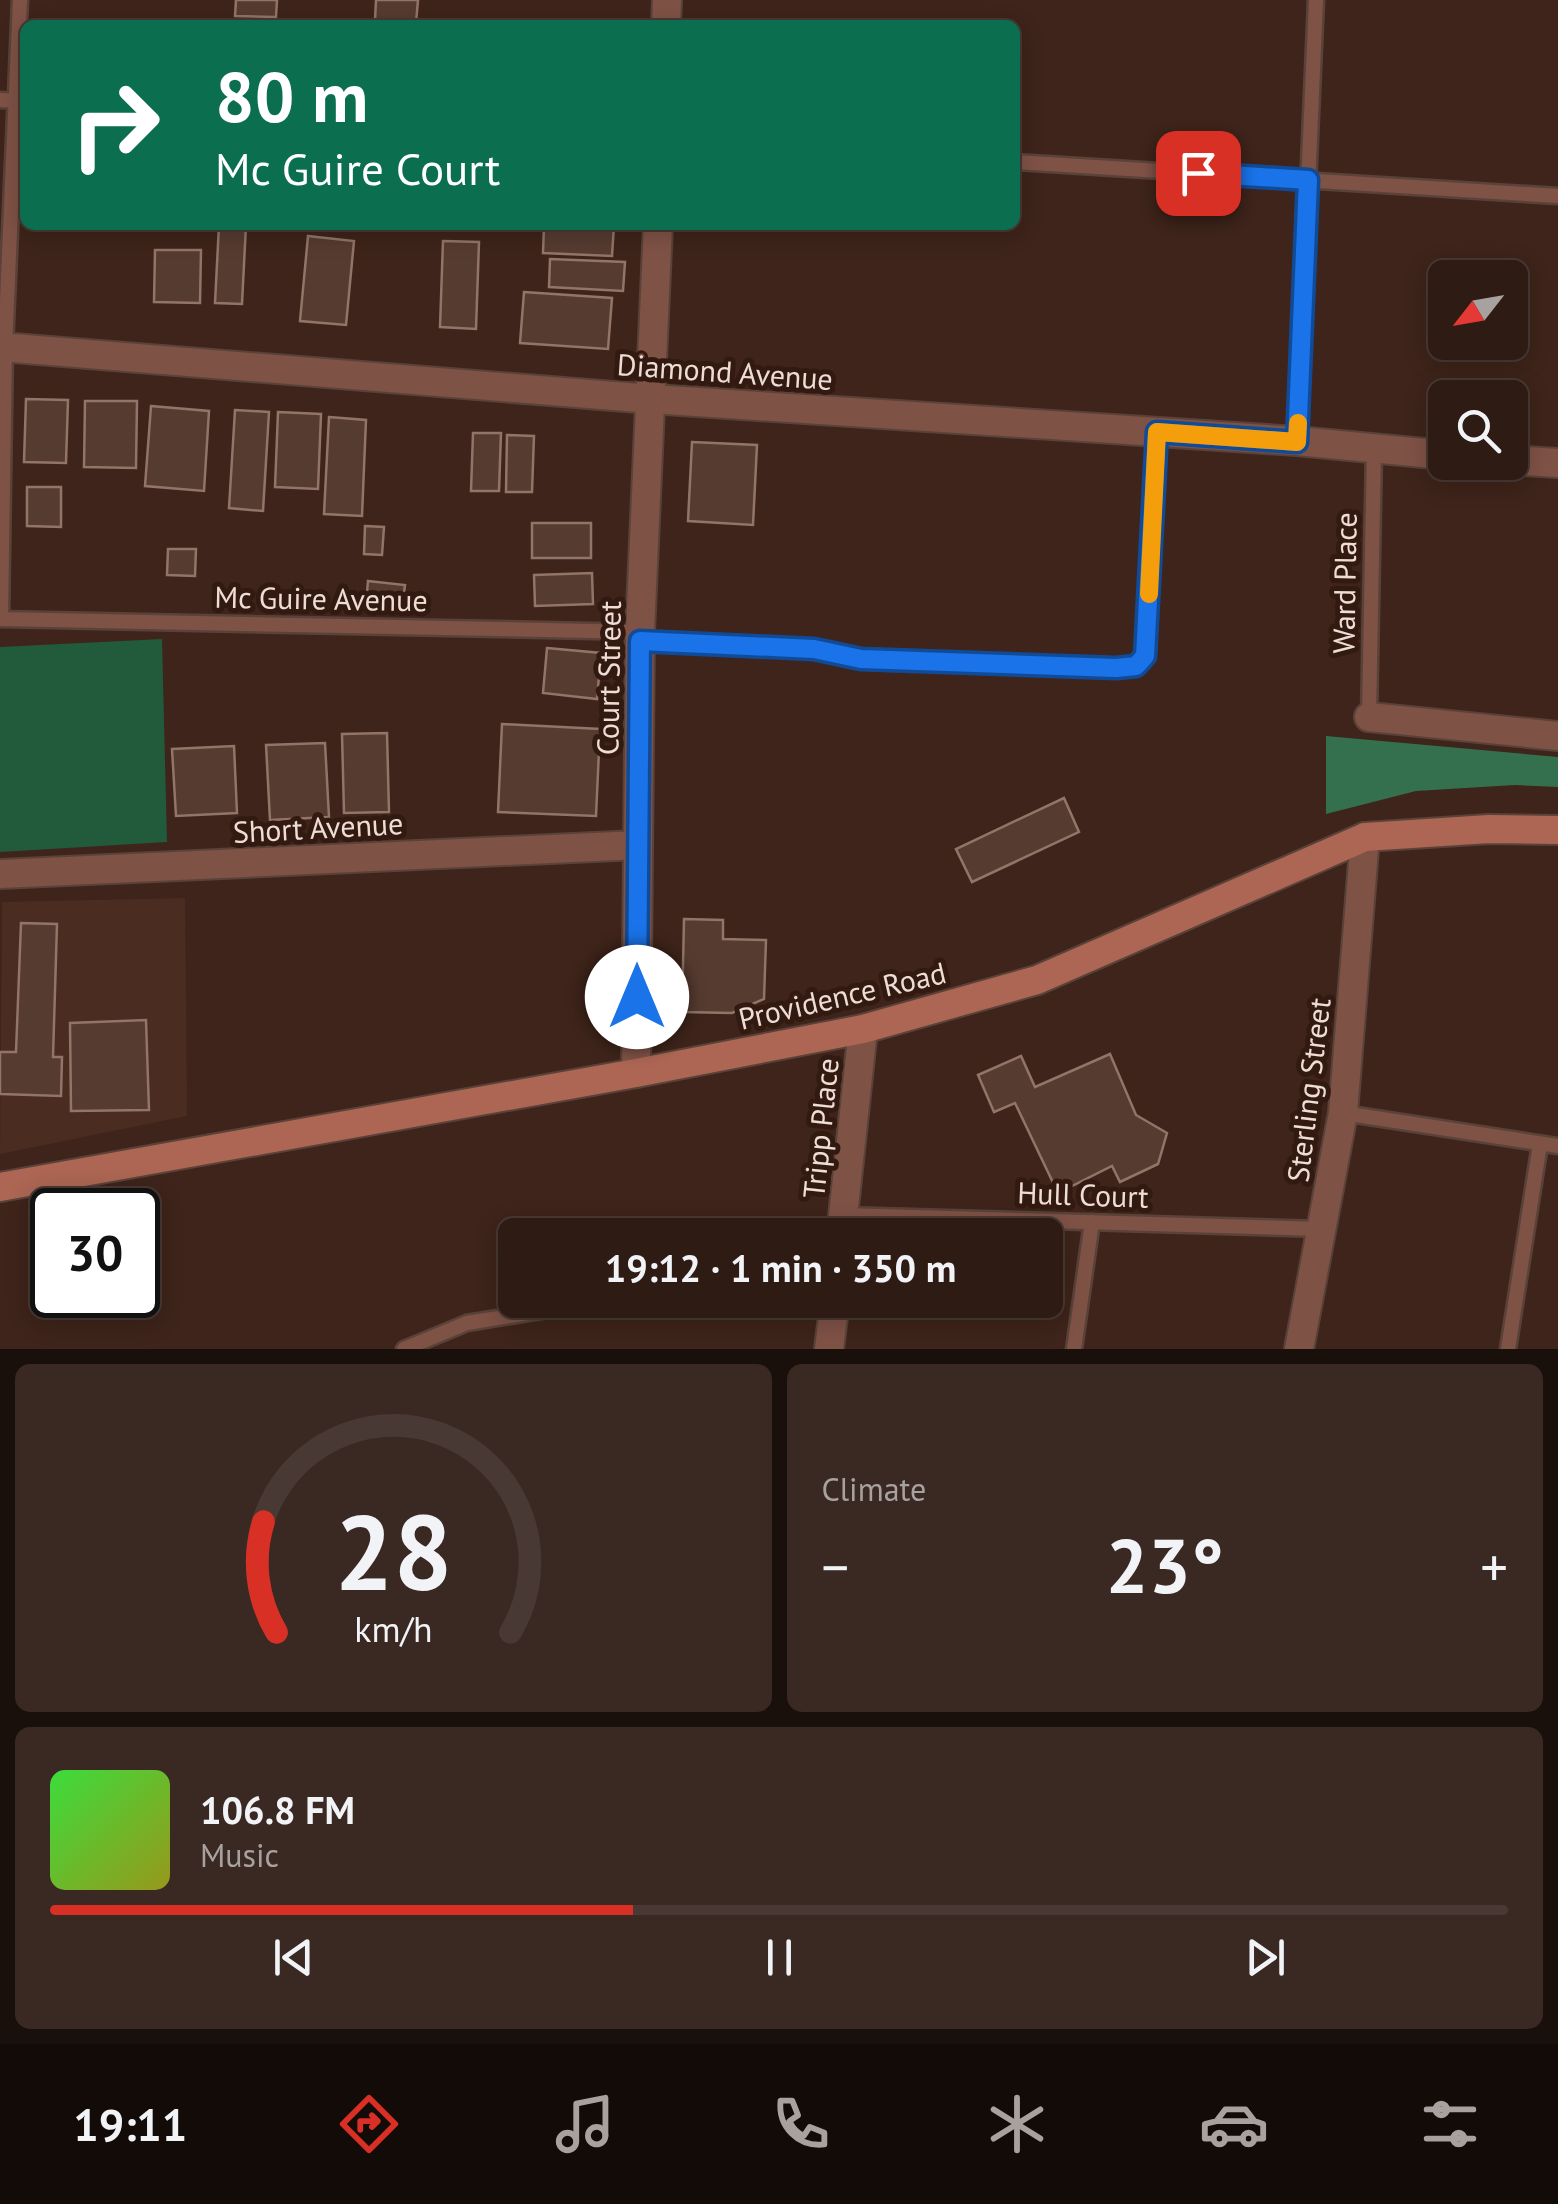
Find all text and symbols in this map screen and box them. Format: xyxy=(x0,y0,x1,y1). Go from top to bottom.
text: 80 m xyxy=(215,51,368,141)
icon: right xyxy=(50,60,180,190)
pin xyxy=(1156,131,1241,216)
text: Mc Guire Court xyxy=(215,139,500,197)
icon: arrive xyxy=(1171,146,1226,201)
north arrow xyxy=(1428,260,1528,360)
map controls xyxy=(1428,260,1528,480)
street label: Diamond Avenue xyxy=(616,344,834,398)
button: search xyxy=(1428,380,1528,480)
street label: Ward Place xyxy=(1323,512,1365,654)
street label: Mc Guire Avenue xyxy=(214,577,428,619)
street label: Court Street xyxy=(587,601,629,755)
street label: Short Avenue xyxy=(232,803,404,851)
position arrow xyxy=(585,945,689,1049)
street label: Providence Road xyxy=(735,952,949,1038)
street label: Sterling Street xyxy=(1277,996,1339,1184)
street label: Tripp Place xyxy=(793,1056,847,1200)
street label: Hull Court xyxy=(1017,1172,1149,1216)
speed limit sign: 30 xyxy=(30,1188,160,1318)
text: 19:12 · 1 min · 350 m xyxy=(605,1243,956,1292)
text: Climate xyxy=(822,1468,926,1510)
text: 28 xyxy=(334,1484,452,1619)
text: 23° xyxy=(1106,1517,1224,1614)
text: − xyxy=(822,1531,849,1602)
text: + xyxy=(1480,1531,1508,1602)
text: km/h xyxy=(354,1606,432,1652)
text: 106.8 FM xyxy=(200,1785,355,1834)
text: Music xyxy=(200,1834,279,1876)
icon: previous xyxy=(266,1930,321,1985)
icon: pause xyxy=(752,1930,807,1985)
icon: next xyxy=(1238,1930,1293,1985)
icon: directions xyxy=(334,2089,404,2159)
icon: music xyxy=(550,2089,620,2159)
icon: phone xyxy=(766,2089,836,2159)
icon: climate xyxy=(982,2089,1052,2159)
icon: car xyxy=(1199,2089,1269,2159)
icon: filters xyxy=(1415,2089,1485,2159)
text: 19:11 xyxy=(73,2095,187,2153)

